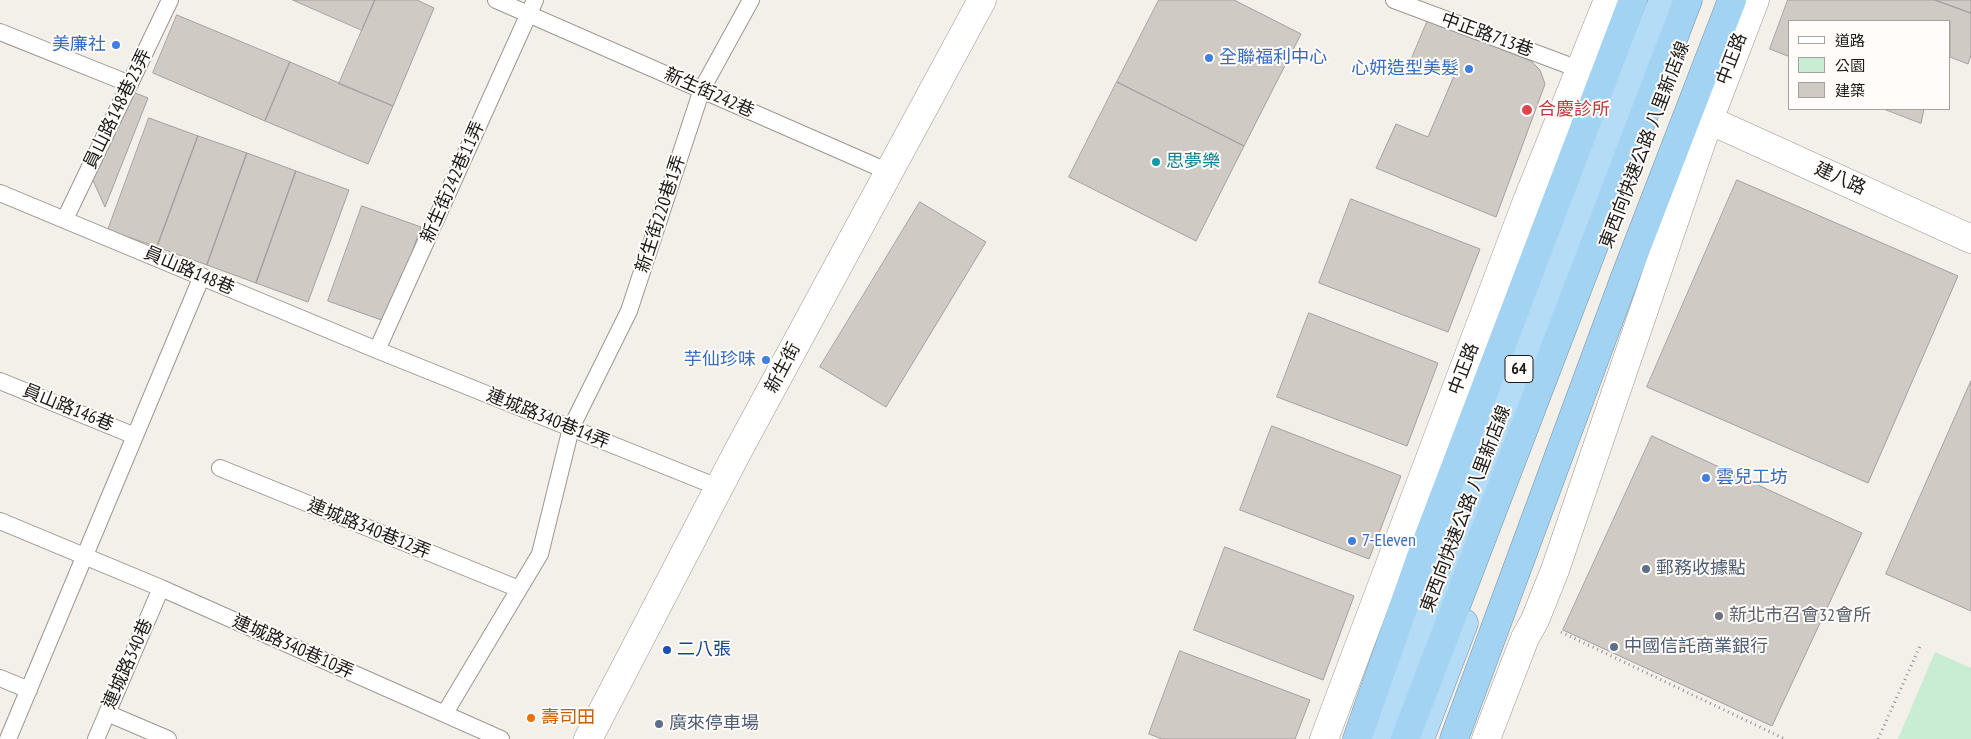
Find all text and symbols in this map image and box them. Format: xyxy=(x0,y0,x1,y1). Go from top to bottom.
street label: 中正路713巷 xyxy=(1438,8,1536,62)
legend xyxy=(1788,20,1951,110)
street label: 中正路 xyxy=(1712,30,1752,88)
text: 道路 xyxy=(1835,31,1865,50)
place label: 美廉社 xyxy=(52,34,106,56)
marker: 美廉社 xyxy=(110,39,122,51)
street label: 東西向快速公路 八里新店線 xyxy=(1596,39,1694,251)
street label: 員山路148巷23弄 xyxy=(80,46,156,172)
place label: 全聯福利中心 xyxy=(1219,47,1327,69)
marker: 全聯福利中心 xyxy=(1203,52,1215,64)
text: 公園 xyxy=(1835,56,1865,75)
place label: 心妍造型美髮 xyxy=(1351,58,1459,80)
marker: 心妍造型美髮 xyxy=(1463,63,1475,75)
street label: 新生街242巷 xyxy=(661,64,757,122)
text: 建築 xyxy=(1835,81,1865,100)
place label: 合慶診所 xyxy=(1538,99,1610,121)
marker: 合慶診所 xyxy=(1520,103,1534,117)
street label: 新生街242巷11弄 xyxy=(417,118,489,246)
place label: 思夢樂 xyxy=(1166,151,1220,173)
street label: 新生街220巷1弄 xyxy=(632,152,690,276)
marker: 思夢樂 xyxy=(1150,156,1162,168)
street label: 建八路 xyxy=(1811,158,1869,200)
street label: 員山路148巷 xyxy=(140,242,238,300)
street label: 新生街 xyxy=(761,339,805,397)
street label: 中正路 xyxy=(1444,340,1484,398)
place label: 芋仙珍味 xyxy=(684,349,756,371)
marker: 芋仙珍味 xyxy=(760,354,772,366)
road number: 64 xyxy=(1505,356,1533,382)
street label: 員山路146巷 xyxy=(19,380,117,436)
street label: 連城路340巷14弄 xyxy=(483,385,613,453)
street label: 東西向快速公路 八里新店線 xyxy=(1417,403,1515,615)
place label: 雲兒工坊 xyxy=(1716,467,1788,489)
marker: 雲兒工坊 xyxy=(1700,472,1712,484)
street label: 連城路340巷12弄 xyxy=(304,495,434,563)
place label: 7-Eleven xyxy=(1362,530,1416,552)
marker: 7-Eleven xyxy=(1346,535,1358,547)
place label: 郵務收據點 xyxy=(1656,558,1746,580)
marker: 郵務收據點 xyxy=(1640,563,1652,575)
place label: 新北市召會32會所 xyxy=(1729,605,1871,627)
marker: 新北市召會32會所 xyxy=(1713,610,1725,622)
street label: 連城路340巷10弄 xyxy=(229,611,357,683)
street label: 連城路340巷 xyxy=(99,616,157,712)
place label: 中國信託商業銀行 xyxy=(1624,636,1768,658)
place label: 二八張 xyxy=(677,639,731,661)
marker: 中國信託商業銀行 xyxy=(1608,641,1620,653)
marker: 二八張 xyxy=(661,644,673,656)
place label: 壽司田 xyxy=(541,707,595,729)
marker: 壽司田 xyxy=(525,712,537,724)
place label: 廣來停車場 xyxy=(669,713,759,735)
marker: 廣來停車場 xyxy=(653,718,665,730)

